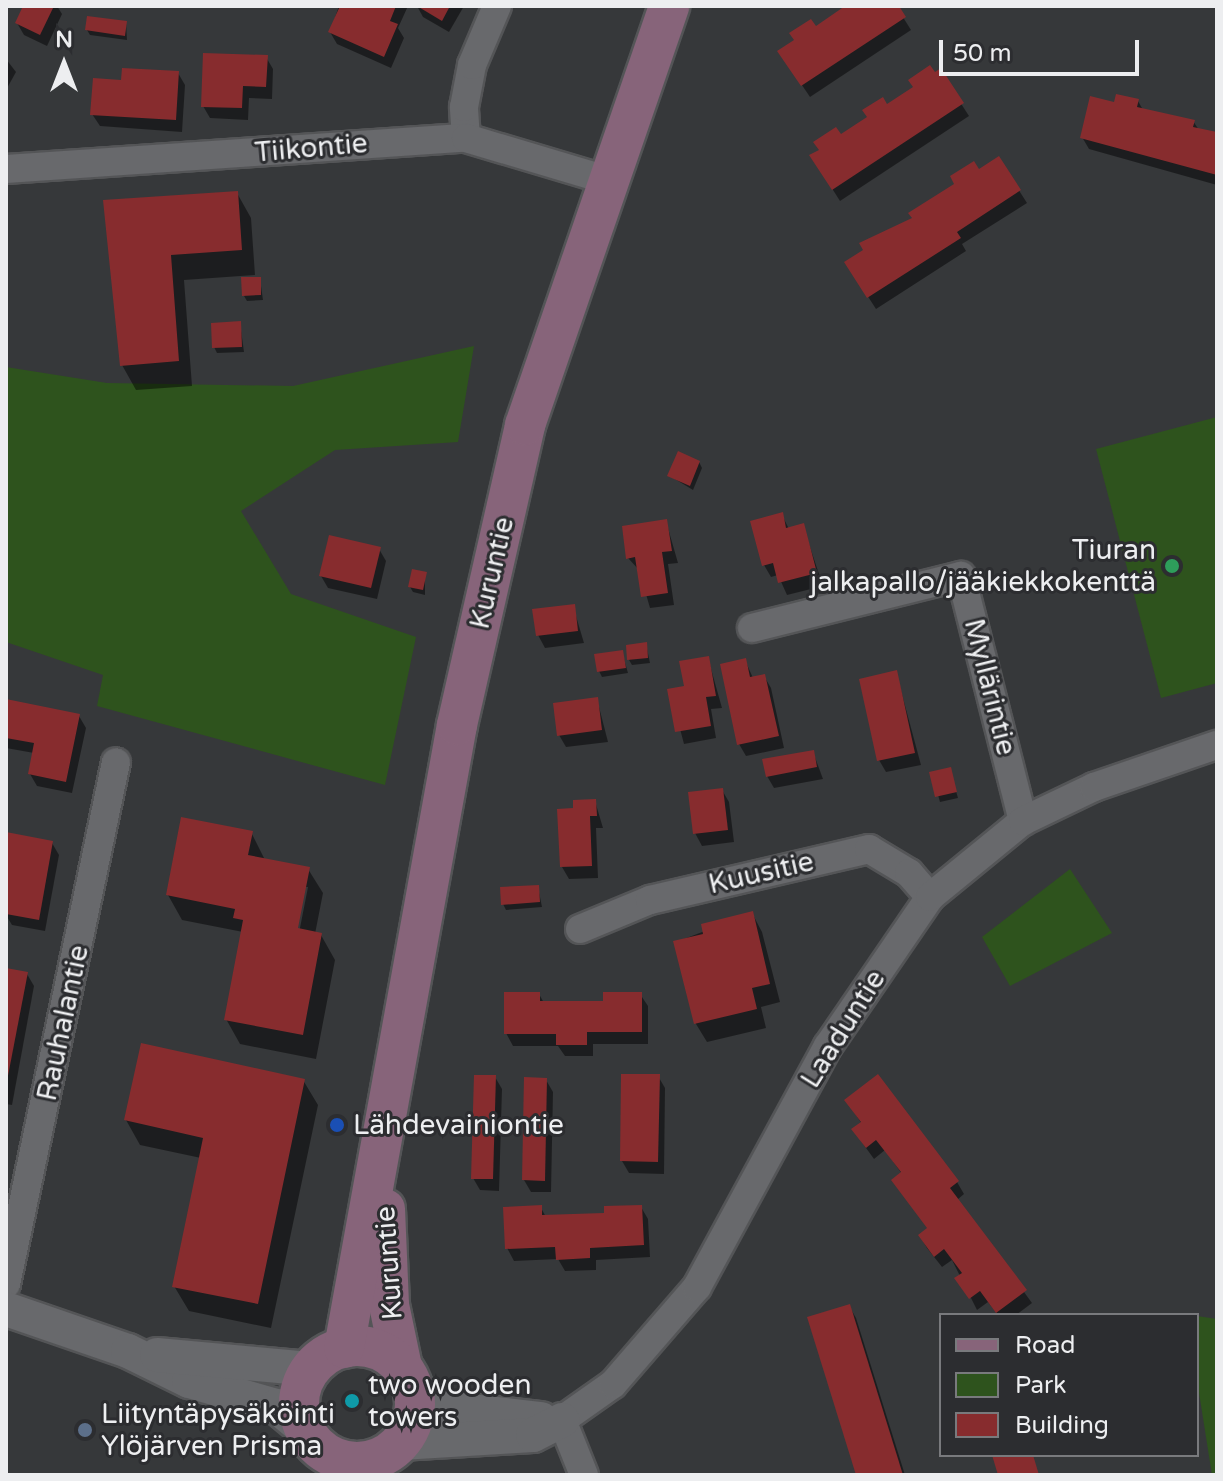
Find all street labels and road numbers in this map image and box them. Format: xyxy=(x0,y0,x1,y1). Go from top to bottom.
street label: Tiikontie xyxy=(253,126,369,170)
street label: Kuruntie xyxy=(463,514,521,632)
street label: Myllärintie xyxy=(957,615,1023,759)
street label: Kuusitie xyxy=(705,845,817,901)
street label: Rauhalantie xyxy=(30,942,96,1104)
street label: Laaduntie xyxy=(794,964,892,1094)
street label: Kuruntie xyxy=(368,1205,410,1321)

